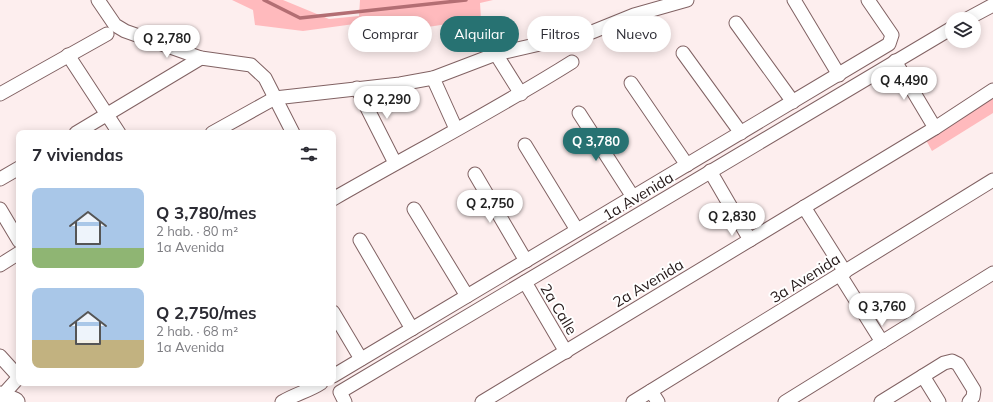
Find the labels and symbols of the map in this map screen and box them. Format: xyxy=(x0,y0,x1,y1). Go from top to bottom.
pin: Q 2,780 xyxy=(130,25,204,59)
pin: Q 4,490 xyxy=(867,67,941,101)
pin: Q 2,290 xyxy=(350,86,424,120)
pin: Q 3,780 xyxy=(559,128,633,162)
street label: 1a Avenida xyxy=(599,168,677,224)
pin: Q 2,750 xyxy=(453,190,527,224)
pin: Q 2,830 xyxy=(695,203,769,237)
street label: 3a Avenida xyxy=(767,249,843,307)
street label: 2a Avenida xyxy=(609,255,687,311)
street label: 2a Calle xyxy=(536,280,582,338)
pin: Q 3,760 xyxy=(845,293,919,327)

